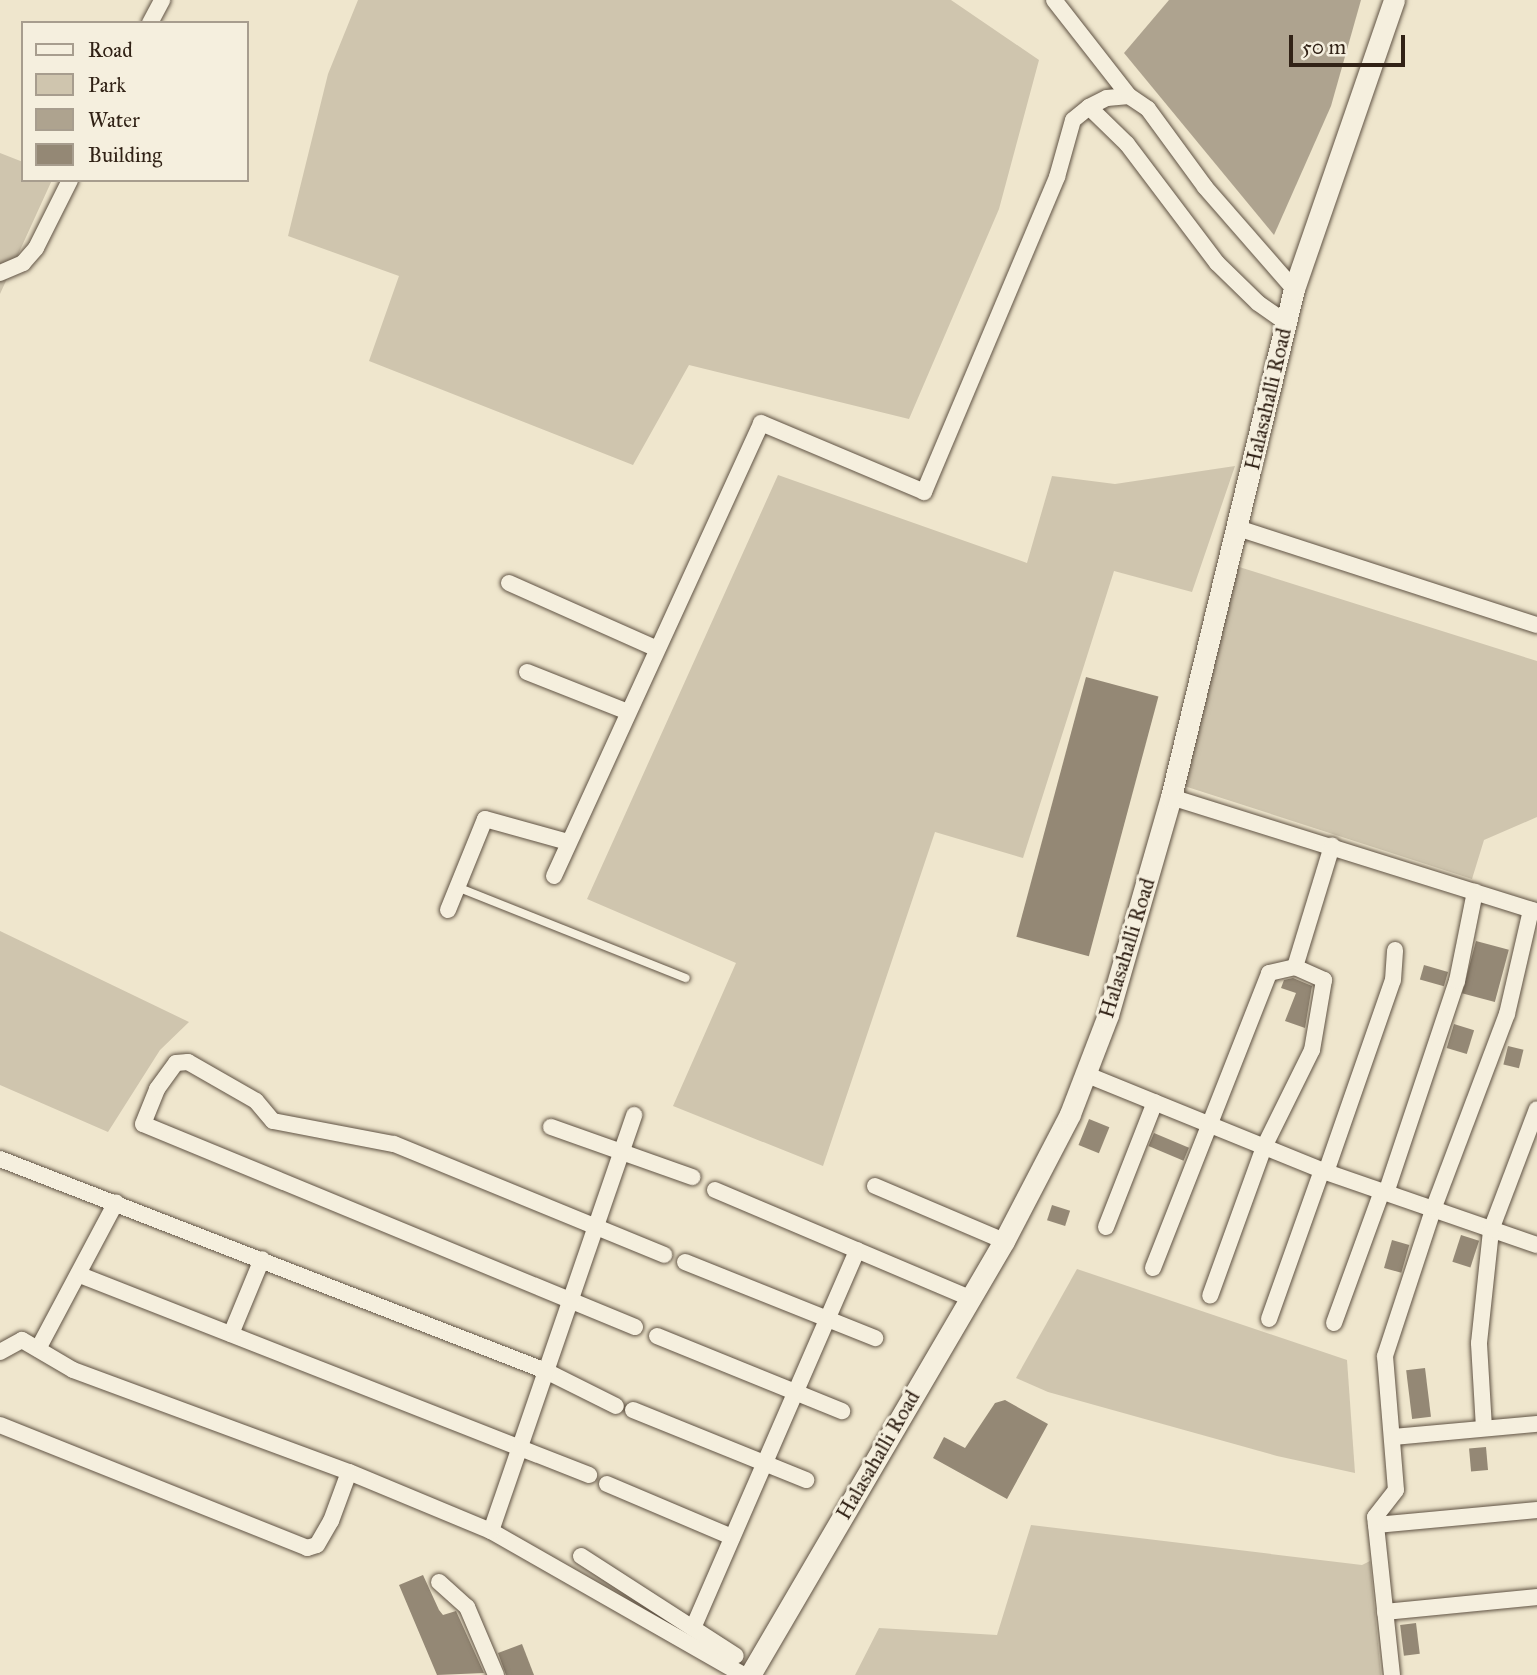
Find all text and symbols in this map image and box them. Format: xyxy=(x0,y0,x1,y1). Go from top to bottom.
legend xyxy=(21,21,248,182)
scale bar xyxy=(1292,21,1408,65)
text: 50 m xyxy=(1302,34,1346,60)
text: Road xyxy=(88,37,133,63)
text: Park xyxy=(88,72,126,98)
text: Water xyxy=(88,107,140,133)
text: Building xyxy=(88,142,162,168)
street label: Halasahalli Road xyxy=(1239,325,1297,473)
street label: Halasahalli Road xyxy=(1094,875,1160,1021)
street label: Halasahalli Road xyxy=(831,1386,925,1524)

